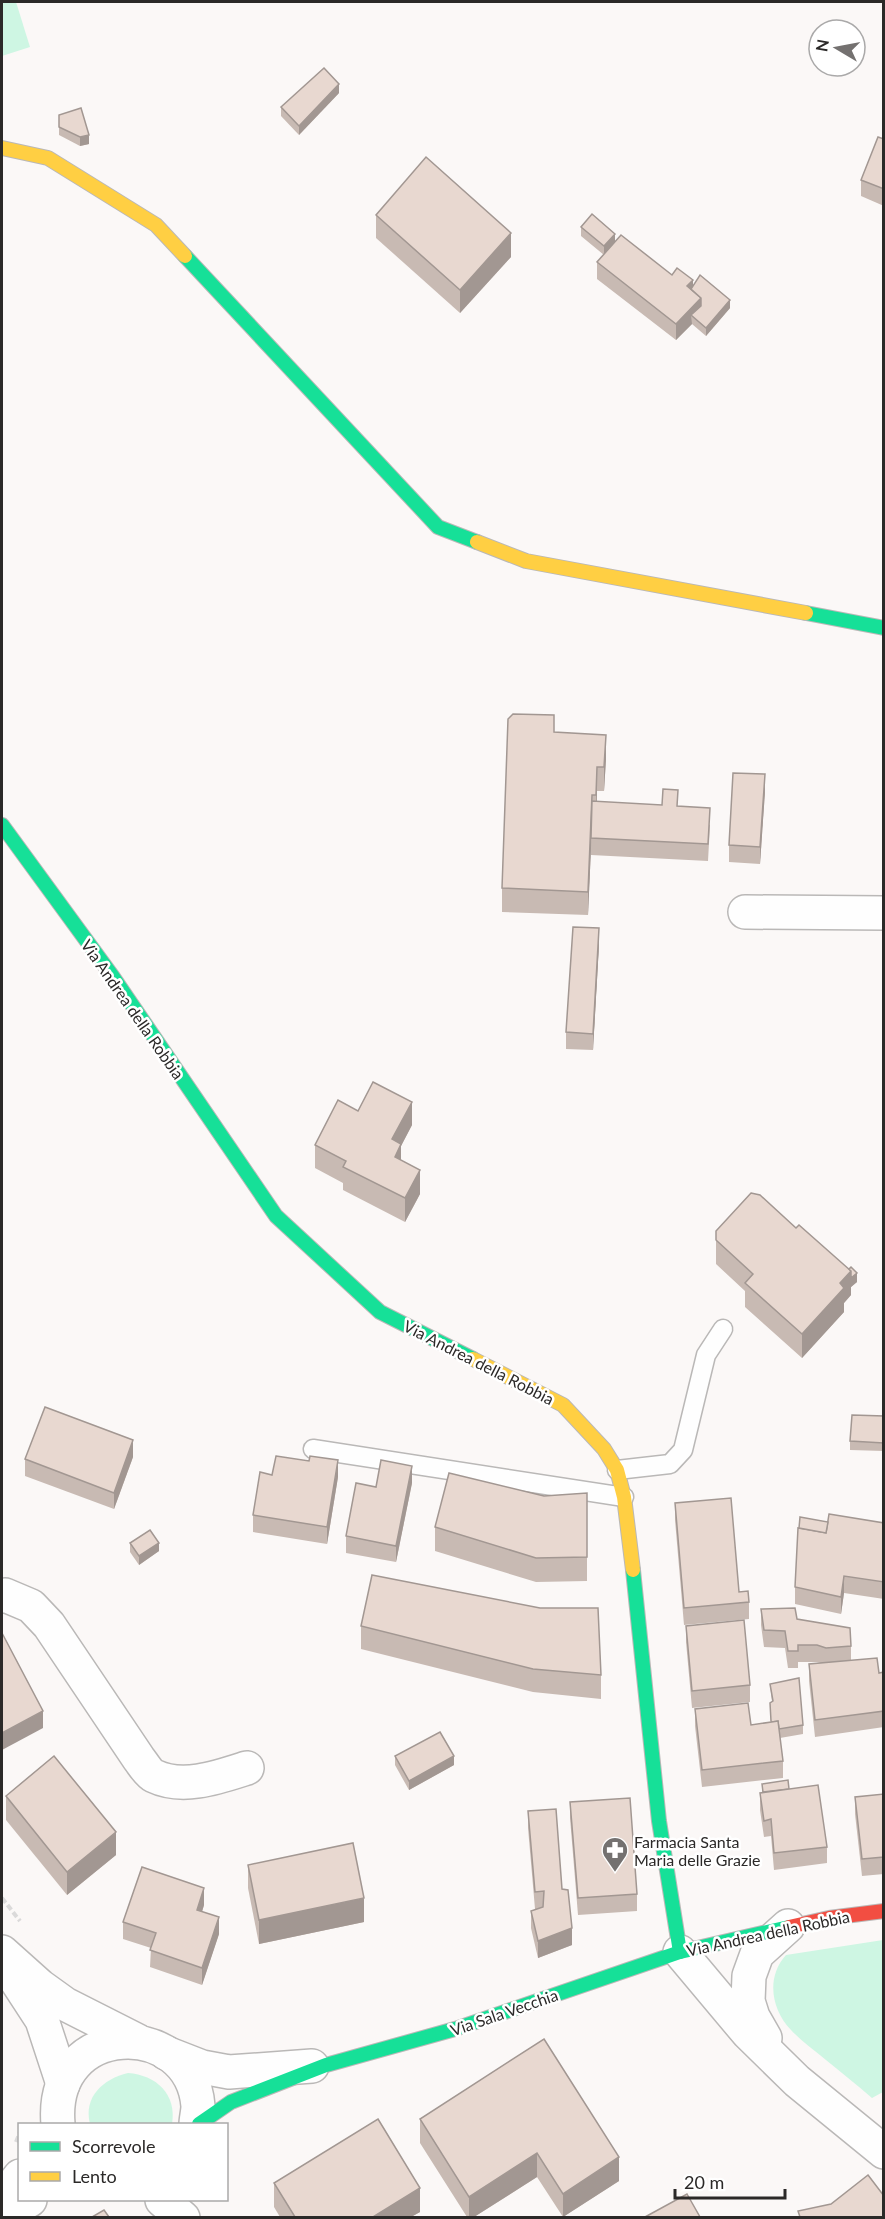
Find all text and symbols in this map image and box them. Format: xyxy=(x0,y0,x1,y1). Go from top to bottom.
north arrow xyxy=(807,18,867,78)
text: N xyxy=(811,38,832,53)
street label: Via Andrea della Robbia xyxy=(78,935,188,1083)
street label: Via Andrea della Robbia xyxy=(401,1316,557,1408)
place label: Farmacia Santa Maria delle Grazie xyxy=(634,1832,761,1869)
pharmacy icon: Farmacia Santa Maria delle Grazie xyxy=(600,1835,630,1873)
street label: Via Andrea della Robbia xyxy=(685,1906,851,1960)
street label: Via Sala Vecchia xyxy=(448,1985,560,2039)
legend xyxy=(18,2123,228,2201)
text: Scorrevole xyxy=(72,2135,155,2157)
scale bar xyxy=(675,2162,784,2200)
text: Lento xyxy=(72,2165,117,2187)
text: 20 m xyxy=(684,2171,724,2193)

